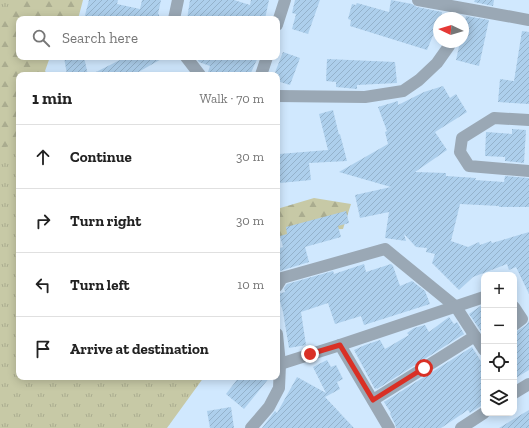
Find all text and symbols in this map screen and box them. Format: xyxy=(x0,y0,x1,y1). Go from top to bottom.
north arrow xyxy=(433,12,469,48)
search box xyxy=(16,16,280,60)
icon: search xyxy=(30,27,52,49)
text: Search here xyxy=(62,29,138,47)
text: 1 min xyxy=(32,88,72,108)
text: Walk · 70 m xyxy=(199,91,264,106)
icon: ahead xyxy=(32,146,54,168)
text: Continue xyxy=(70,148,132,166)
text: 30 m xyxy=(236,149,264,164)
icon: right xyxy=(32,210,54,232)
text: Turn right xyxy=(70,212,141,230)
text: 30 m xyxy=(236,213,264,228)
map controls xyxy=(481,272,517,416)
button: + xyxy=(481,272,517,308)
icon: left xyxy=(32,274,54,296)
text: Turn left xyxy=(70,276,130,294)
text: 10 m xyxy=(237,277,264,292)
button: − xyxy=(481,308,517,344)
icon: arrive xyxy=(32,338,54,360)
text: Arrive at destination xyxy=(70,340,209,358)
button: locate xyxy=(481,344,517,380)
route end xyxy=(301,345,319,363)
route start xyxy=(415,359,433,377)
button: layers xyxy=(481,380,517,416)

